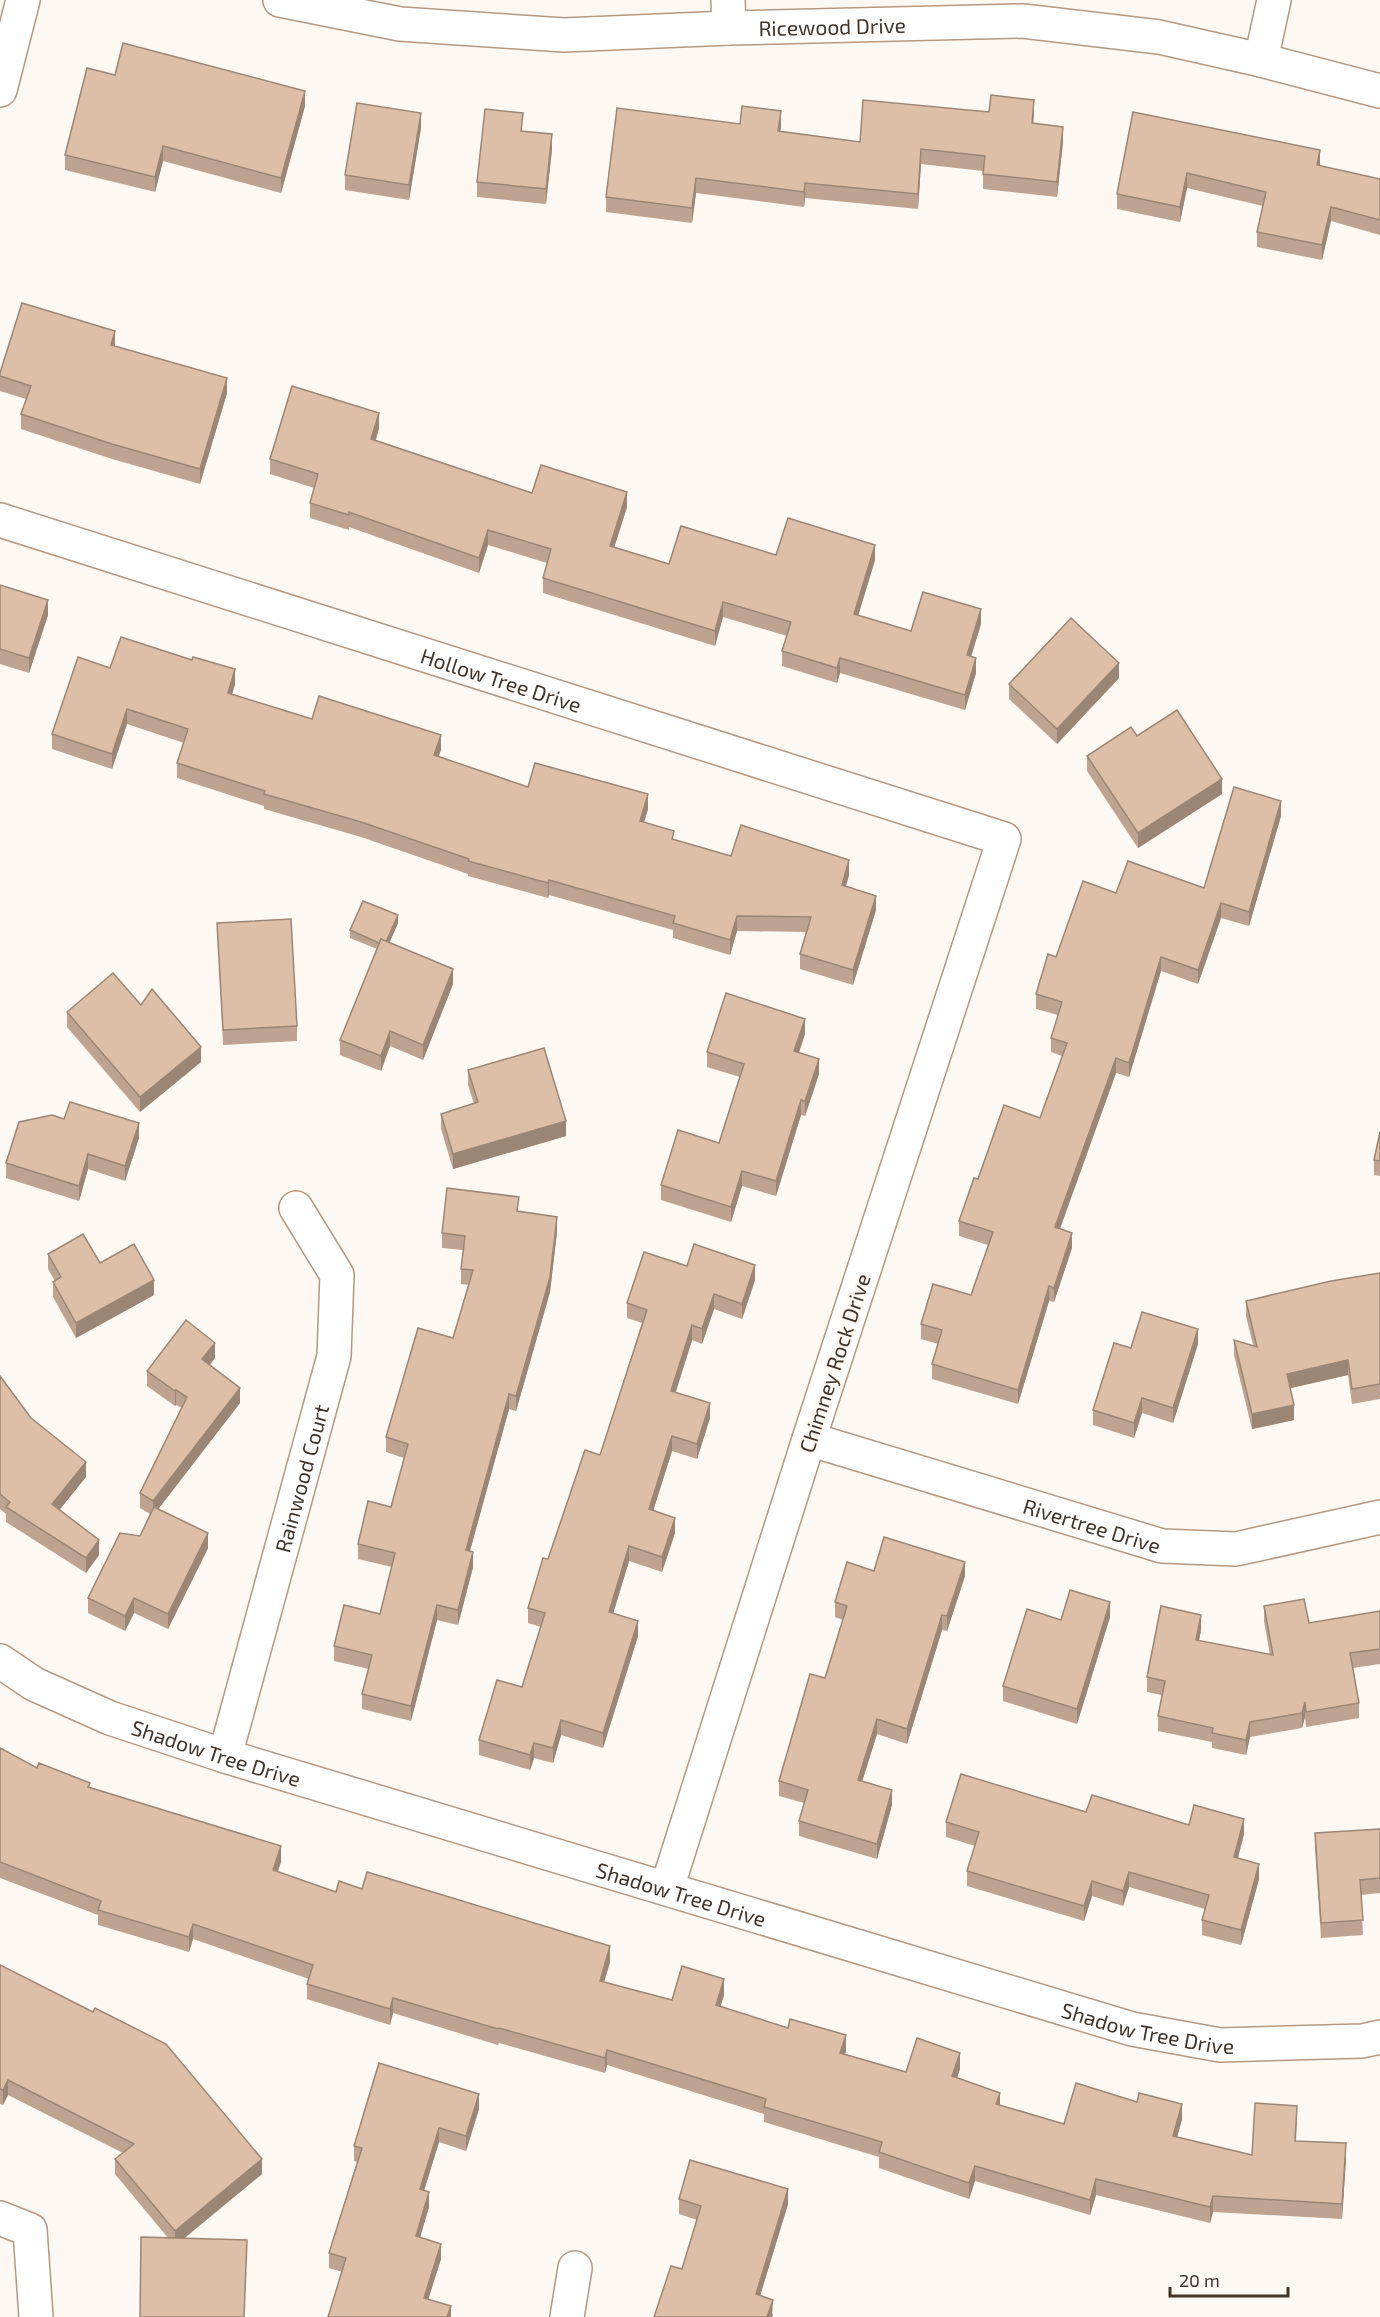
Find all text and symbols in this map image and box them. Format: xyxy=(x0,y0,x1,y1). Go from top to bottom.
street label: Ricewood Drive xyxy=(758,11,906,40)
street label: Hollow Tree Drive xyxy=(418,642,585,716)
street label: Chimney Rock Drive xyxy=(793,1270,875,1456)
street label: Rainwood Court xyxy=(269,1401,333,1555)
street label: Rivertree Drive xyxy=(1021,1492,1164,1557)
street label: Shadow Tree Drive xyxy=(129,1714,304,1791)
street label: Shadow Tree Drive xyxy=(593,1856,769,1931)
street label: Shadow Tree Drive xyxy=(1059,1996,1234,2058)
scale bar xyxy=(1170,2260,1288,2298)
text: 20 m xyxy=(1179,2269,1220,2291)

